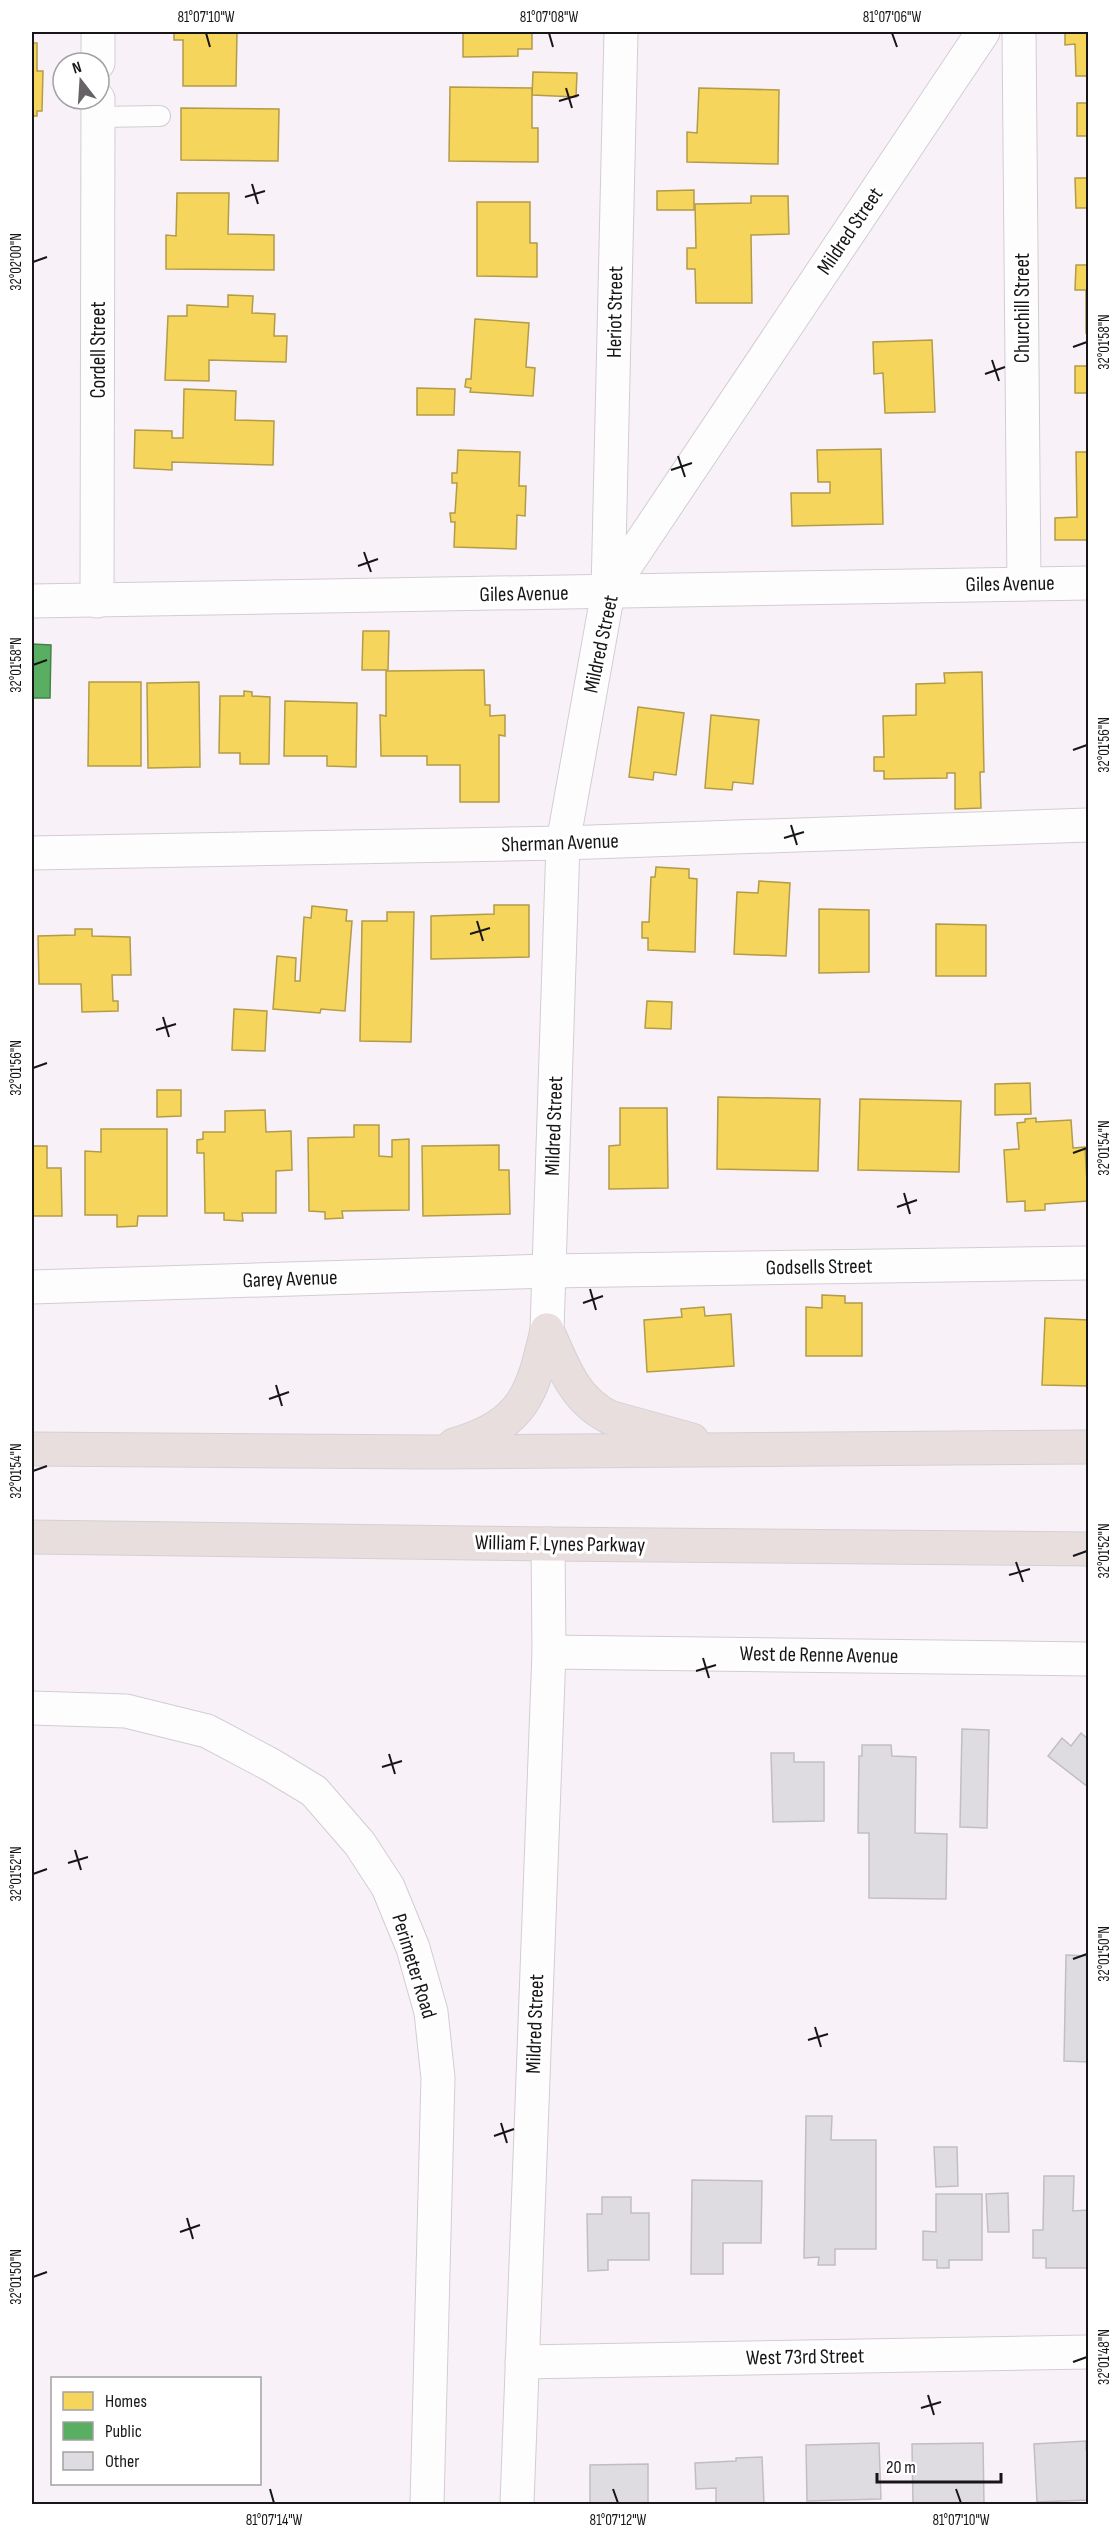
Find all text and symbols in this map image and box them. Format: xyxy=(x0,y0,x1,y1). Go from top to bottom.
text: 81°07'10"W xyxy=(177,8,235,27)
text: 81°07'08"W xyxy=(520,8,578,27)
text: 81°07'06"W xyxy=(863,8,921,27)
north arrow xyxy=(51,51,111,111)
text: N xyxy=(70,58,84,78)
street label: Mildred Street xyxy=(812,183,888,279)
text: 32°02'00"N xyxy=(7,233,26,291)
street label: Churchill Street xyxy=(1010,253,1035,363)
street label: Heriot Street xyxy=(602,266,628,358)
street label: Cordell Street xyxy=(86,301,111,399)
text: 32°01'58"N xyxy=(1095,314,1114,370)
street label: Giles Avenue xyxy=(965,571,1055,597)
street label: Giles Avenue xyxy=(479,581,569,607)
street label: Mildred Street xyxy=(578,593,624,695)
text: 32°01'58"N xyxy=(7,637,26,693)
text: 32°01'56"N xyxy=(1095,717,1114,773)
street label: Sherman Avenue xyxy=(501,828,619,858)
text: 32°01'56"N xyxy=(7,1040,26,1096)
street label: Mildred Street xyxy=(540,1076,568,1176)
text: 32°01'54"N xyxy=(1095,1120,1114,1176)
street label: Godsells Street xyxy=(765,1254,873,1280)
street label: Garey Avenue xyxy=(242,1265,338,1293)
text: 32°01'54"N xyxy=(7,1443,26,1499)
text: 32°01'52"N xyxy=(1095,1523,1114,1579)
street label: William F. Lynes Parkway xyxy=(475,1530,645,1558)
street label: West de Renne Avenue xyxy=(740,1641,898,1669)
text: 32°01'52"N xyxy=(7,1846,26,1902)
street label: Perimeter Road xyxy=(386,1911,442,2021)
text: 32°01'50"N xyxy=(1095,1926,1114,1982)
street label: Mildred Street xyxy=(521,1974,549,2074)
text: 32°01'50"N xyxy=(7,2249,26,2305)
text: 32°01'48"N xyxy=(1095,2329,1114,2385)
street label: West 73rd Street xyxy=(746,2343,864,2371)
legend xyxy=(51,2377,261,2485)
text: Homes xyxy=(105,2391,147,2412)
text: Public xyxy=(105,2421,142,2442)
scale bar xyxy=(877,2446,1002,2484)
text: Other xyxy=(105,2451,139,2472)
text: 20 m xyxy=(886,2457,916,2478)
text: 81°07'14"W xyxy=(246,2511,303,2530)
text: 81°07'12"W xyxy=(590,2511,647,2530)
text: 81°07'10"W xyxy=(932,2511,990,2530)

